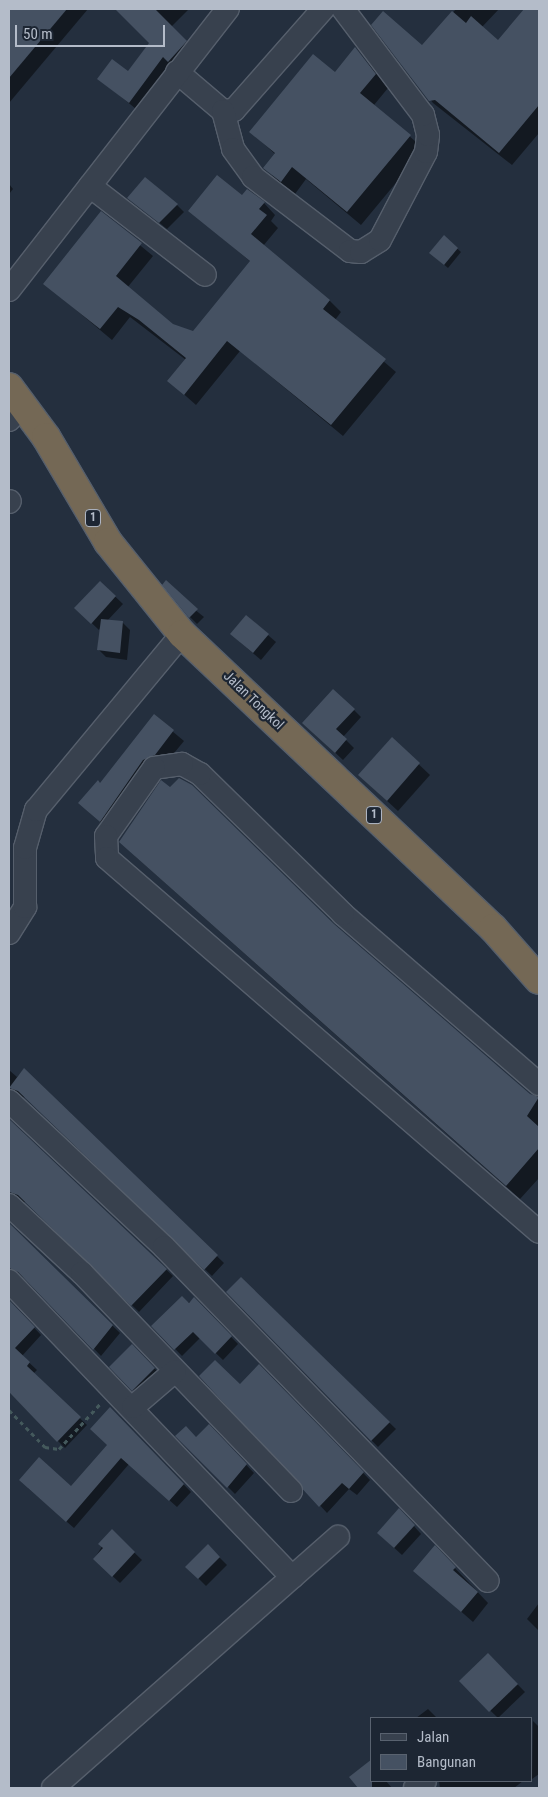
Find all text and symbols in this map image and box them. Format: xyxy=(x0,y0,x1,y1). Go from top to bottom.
scale bar xyxy=(18,15,168,47)
text: 50 m xyxy=(23,25,53,43)
road number: 1 xyxy=(84,508,102,528)
street label: Jalan Tongkol xyxy=(220,667,288,733)
road number: 1 xyxy=(365,806,383,824)
legend xyxy=(370,1717,533,1782)
text: Jalan xyxy=(417,1728,449,1746)
text: Bangunan xyxy=(417,1753,476,1771)

